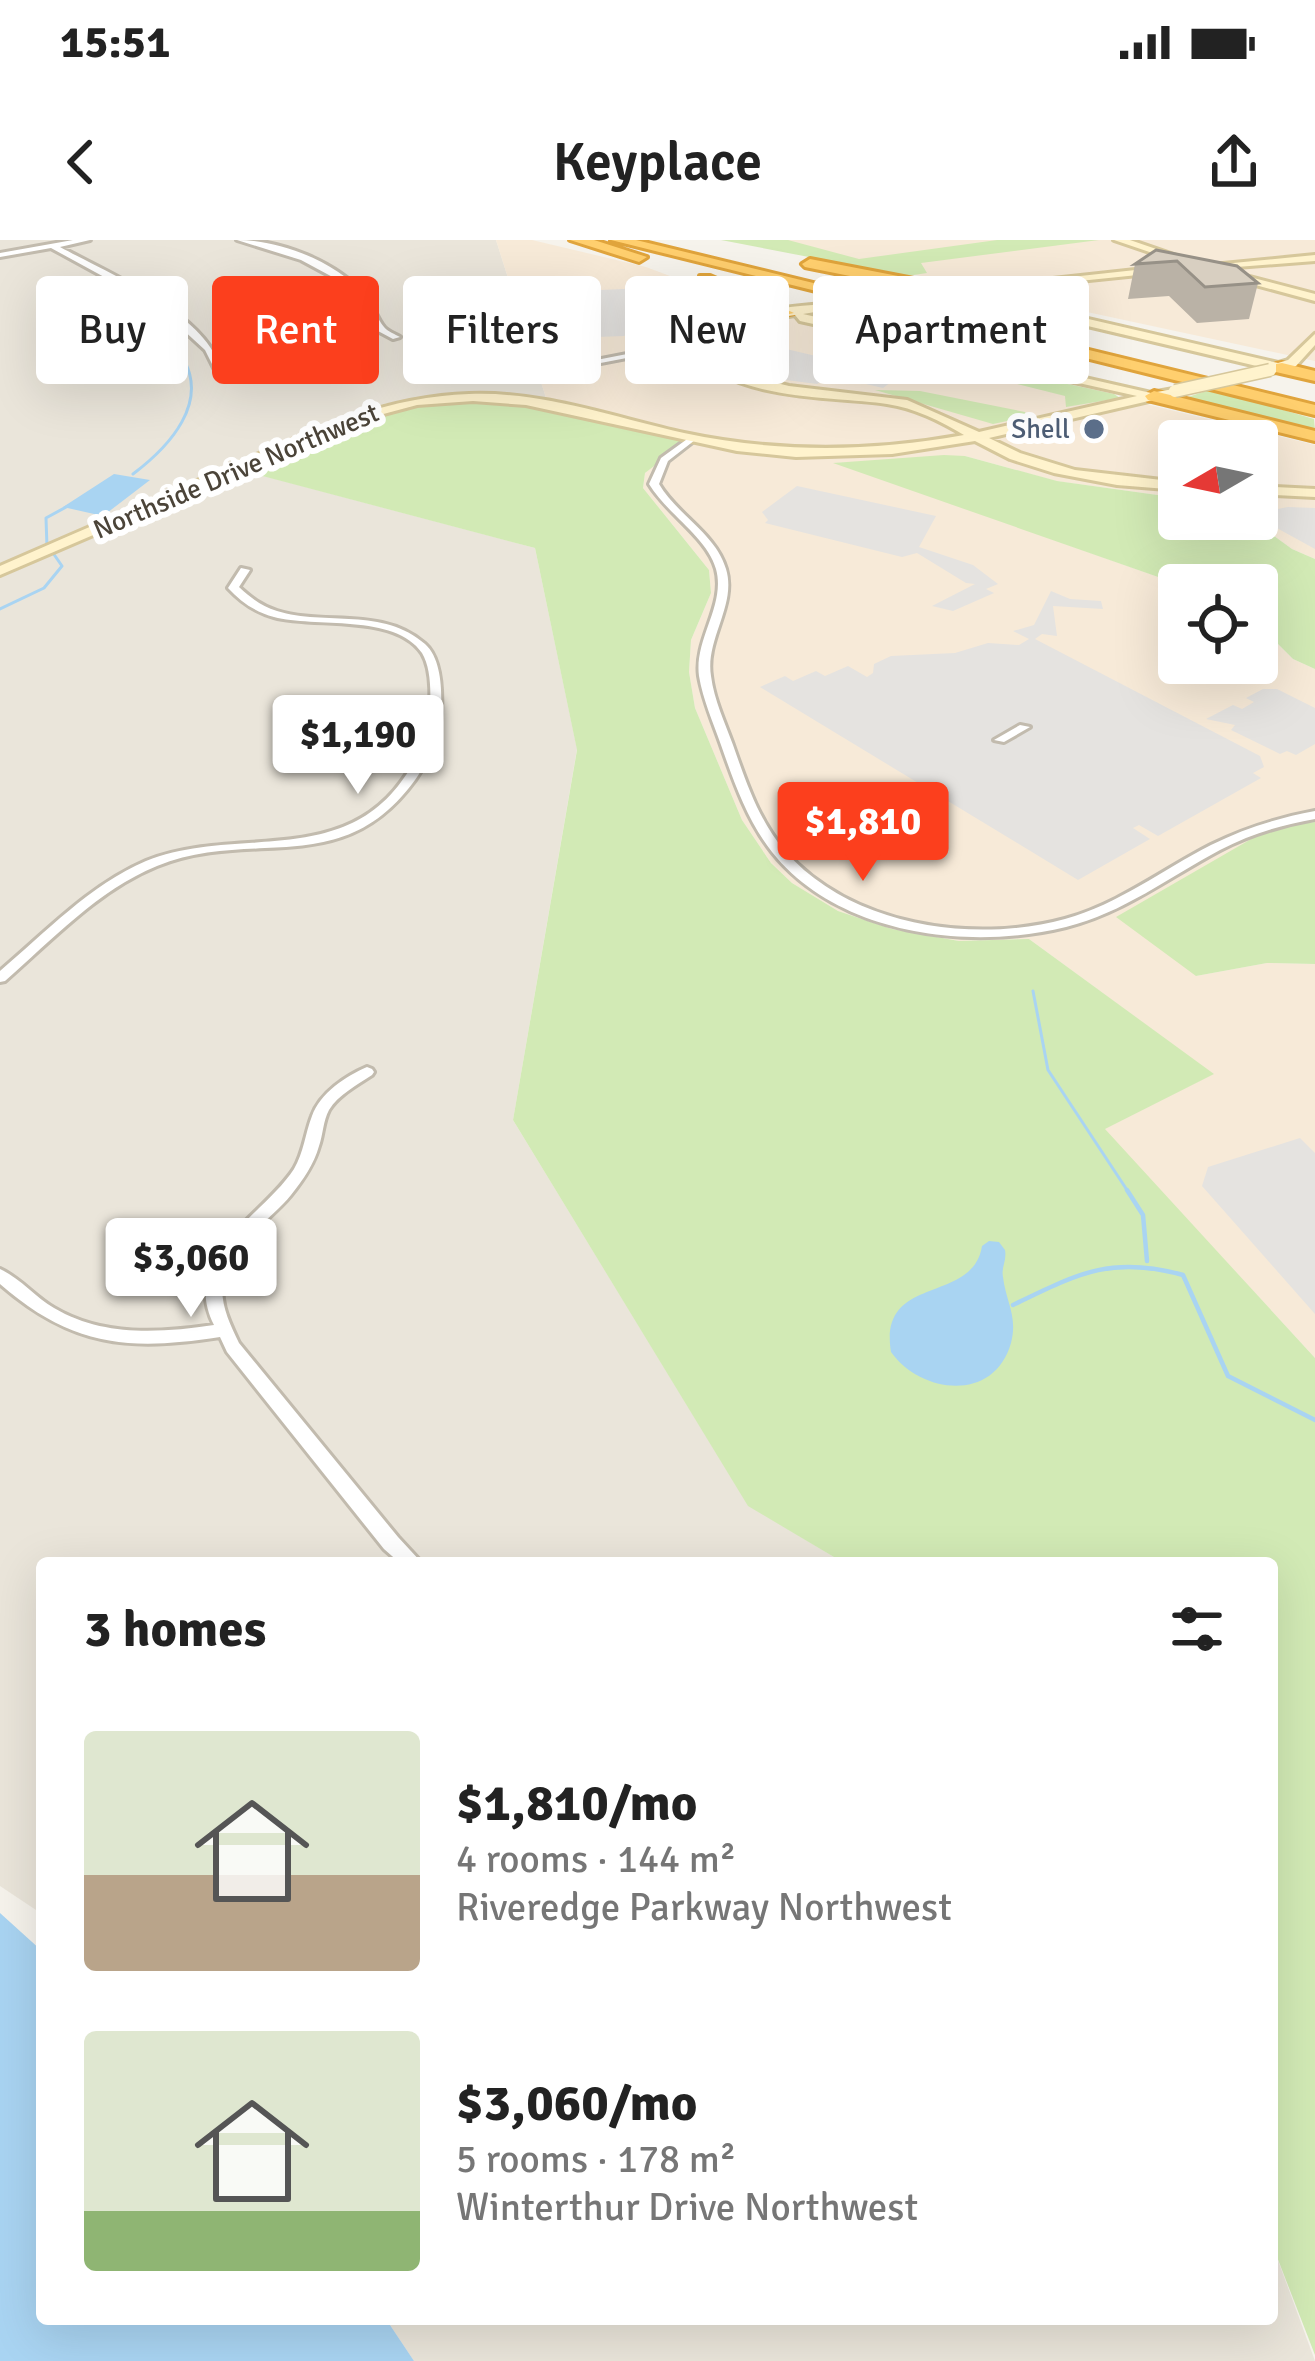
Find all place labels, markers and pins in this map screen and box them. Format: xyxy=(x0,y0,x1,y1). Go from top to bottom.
place label: Shell xyxy=(1011,413,1070,446)
marker: Shell xyxy=(1081,416,1107,442)
pin: $1,190 xyxy=(260,695,456,797)
pin: $1,810 xyxy=(765,782,961,884)
pin: $3,060 xyxy=(93,1218,289,1320)

